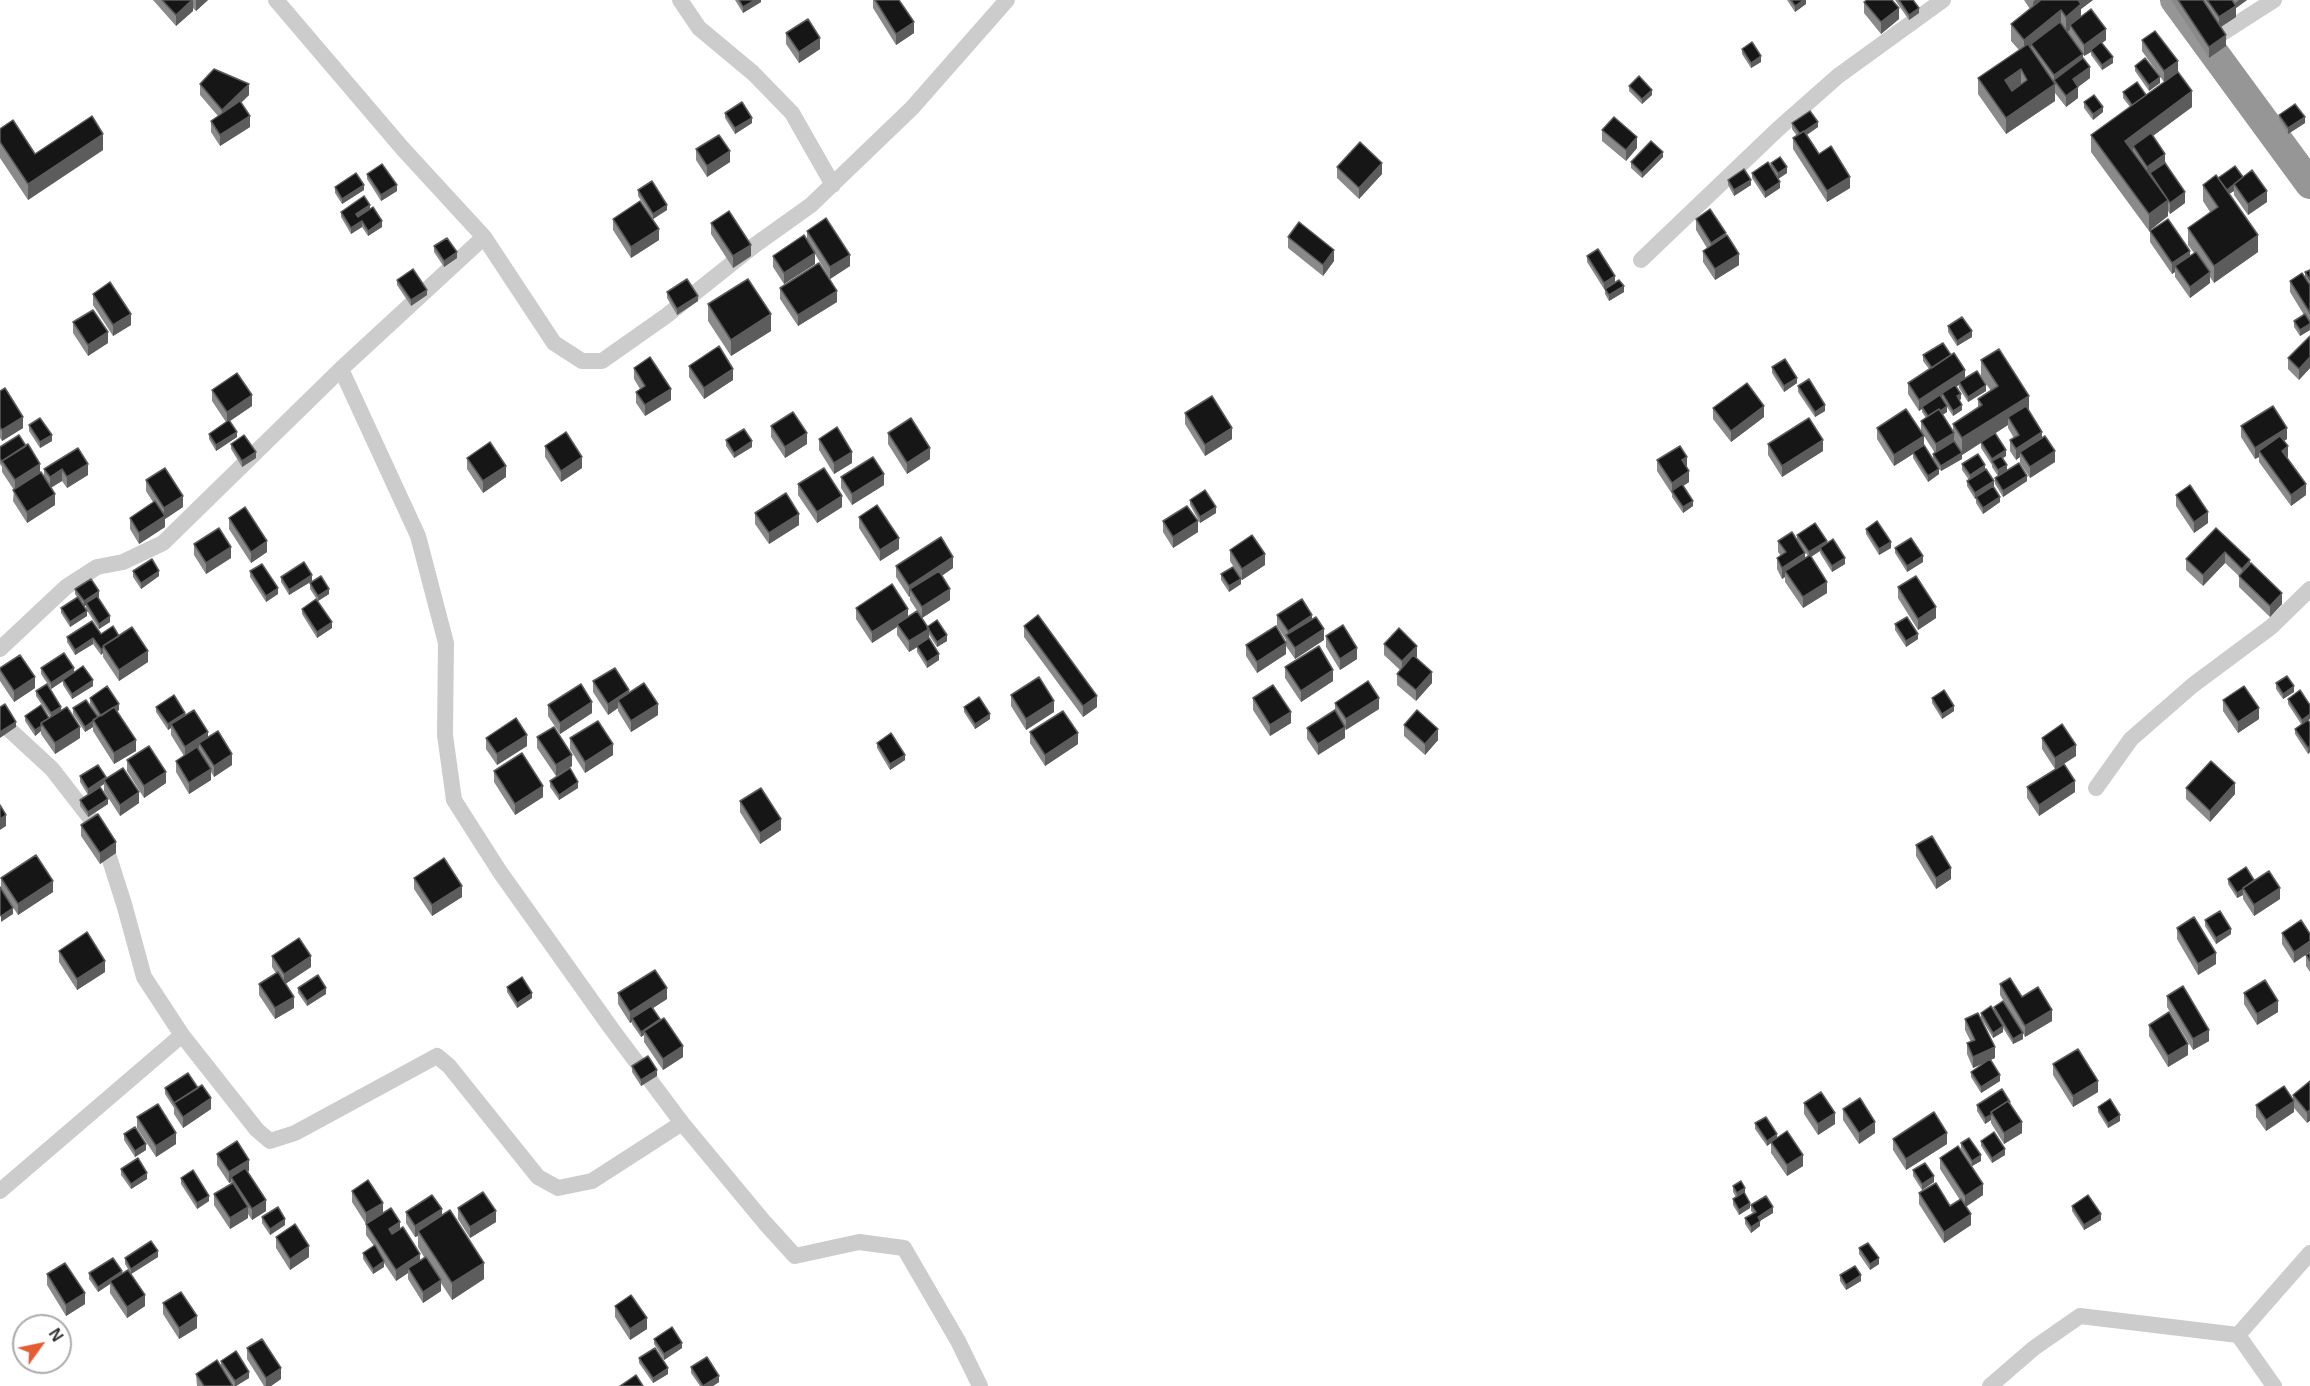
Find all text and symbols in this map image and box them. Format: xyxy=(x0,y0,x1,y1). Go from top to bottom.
north arrow xyxy=(12,1314,72,1374)
text: N xyxy=(46,1326,66,1344)

